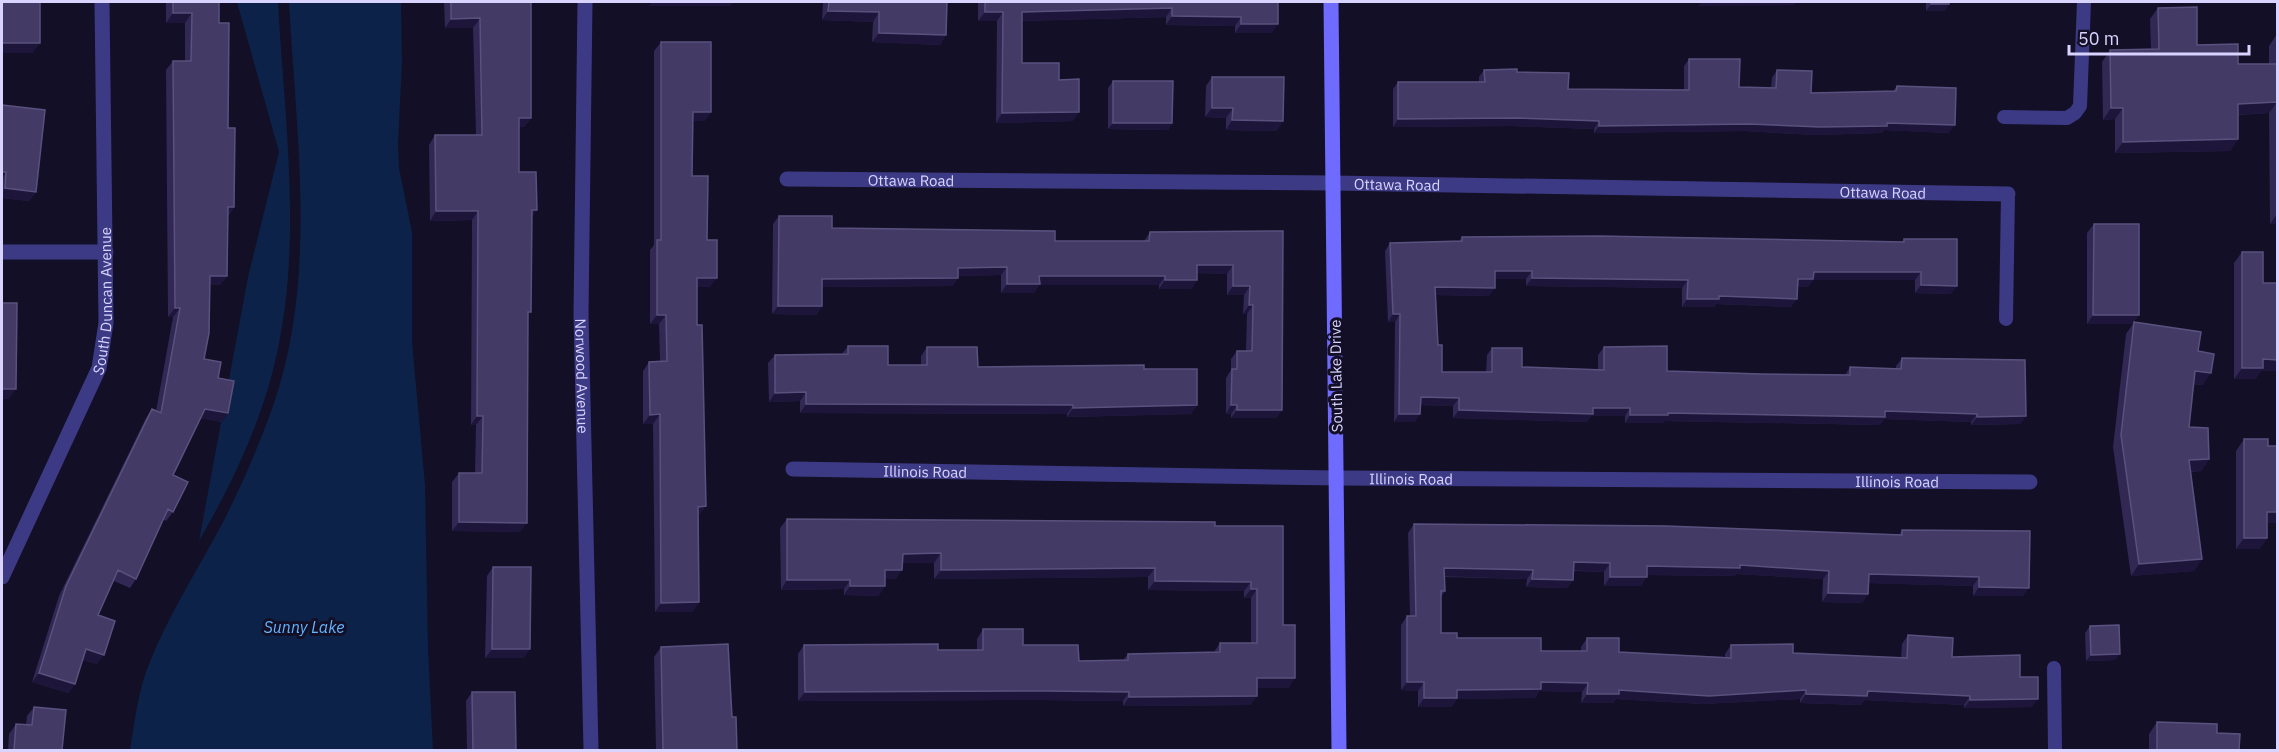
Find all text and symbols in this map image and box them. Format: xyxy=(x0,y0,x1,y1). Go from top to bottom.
scale bar xyxy=(2069,18,2249,56)
text: 50 m xyxy=(2078,27,2120,50)
street label: Ottawa Road xyxy=(868,170,954,190)
street label: Ottawa Road xyxy=(1354,174,1440,194)
street label: Ottawa Road xyxy=(1840,182,1926,202)
street label: South Duncan Avenue xyxy=(88,227,116,378)
street label: Norwood Avenue xyxy=(572,318,593,434)
street label: South Lake Drive xyxy=(1326,319,1346,433)
street label: Illinois Road xyxy=(883,461,967,481)
street label: Illinois Road xyxy=(1369,469,1453,488)
street label: Illinois Road xyxy=(1855,471,1939,491)
water label: Sunny Lake xyxy=(264,617,344,637)

